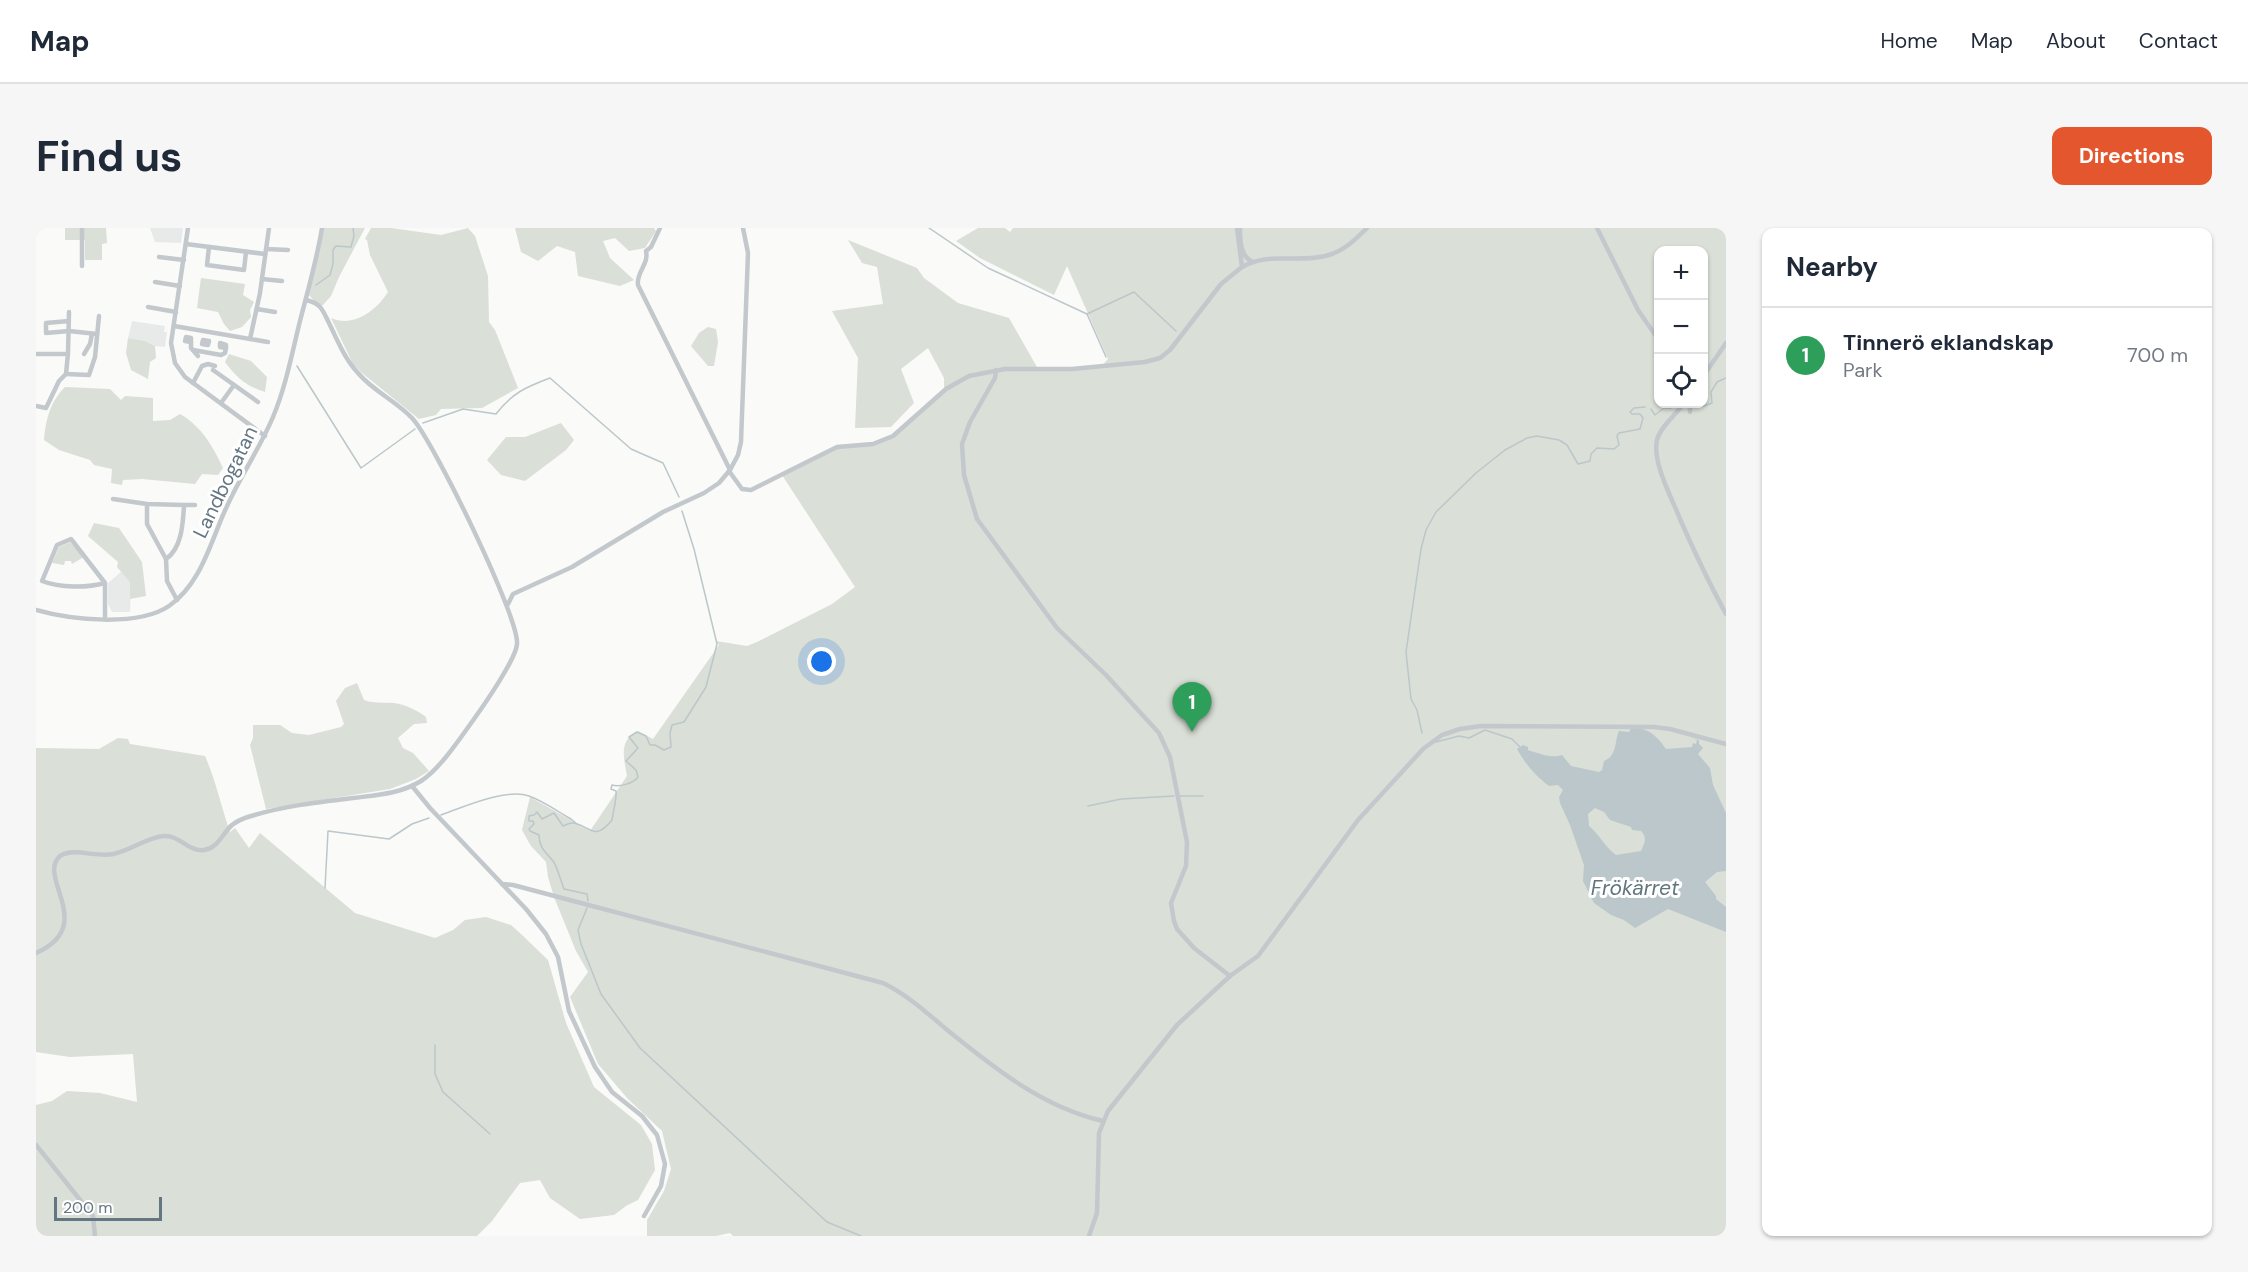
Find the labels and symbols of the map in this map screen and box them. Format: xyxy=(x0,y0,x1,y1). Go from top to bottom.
street label: Landbogatan xyxy=(187,422,263,542)
your location xyxy=(807,647,836,676)
pin: 1 xyxy=(1172,682,1212,732)
water label: Frökärret xyxy=(1591,874,1680,902)
scale bar xyxy=(54,1194,162,1222)

